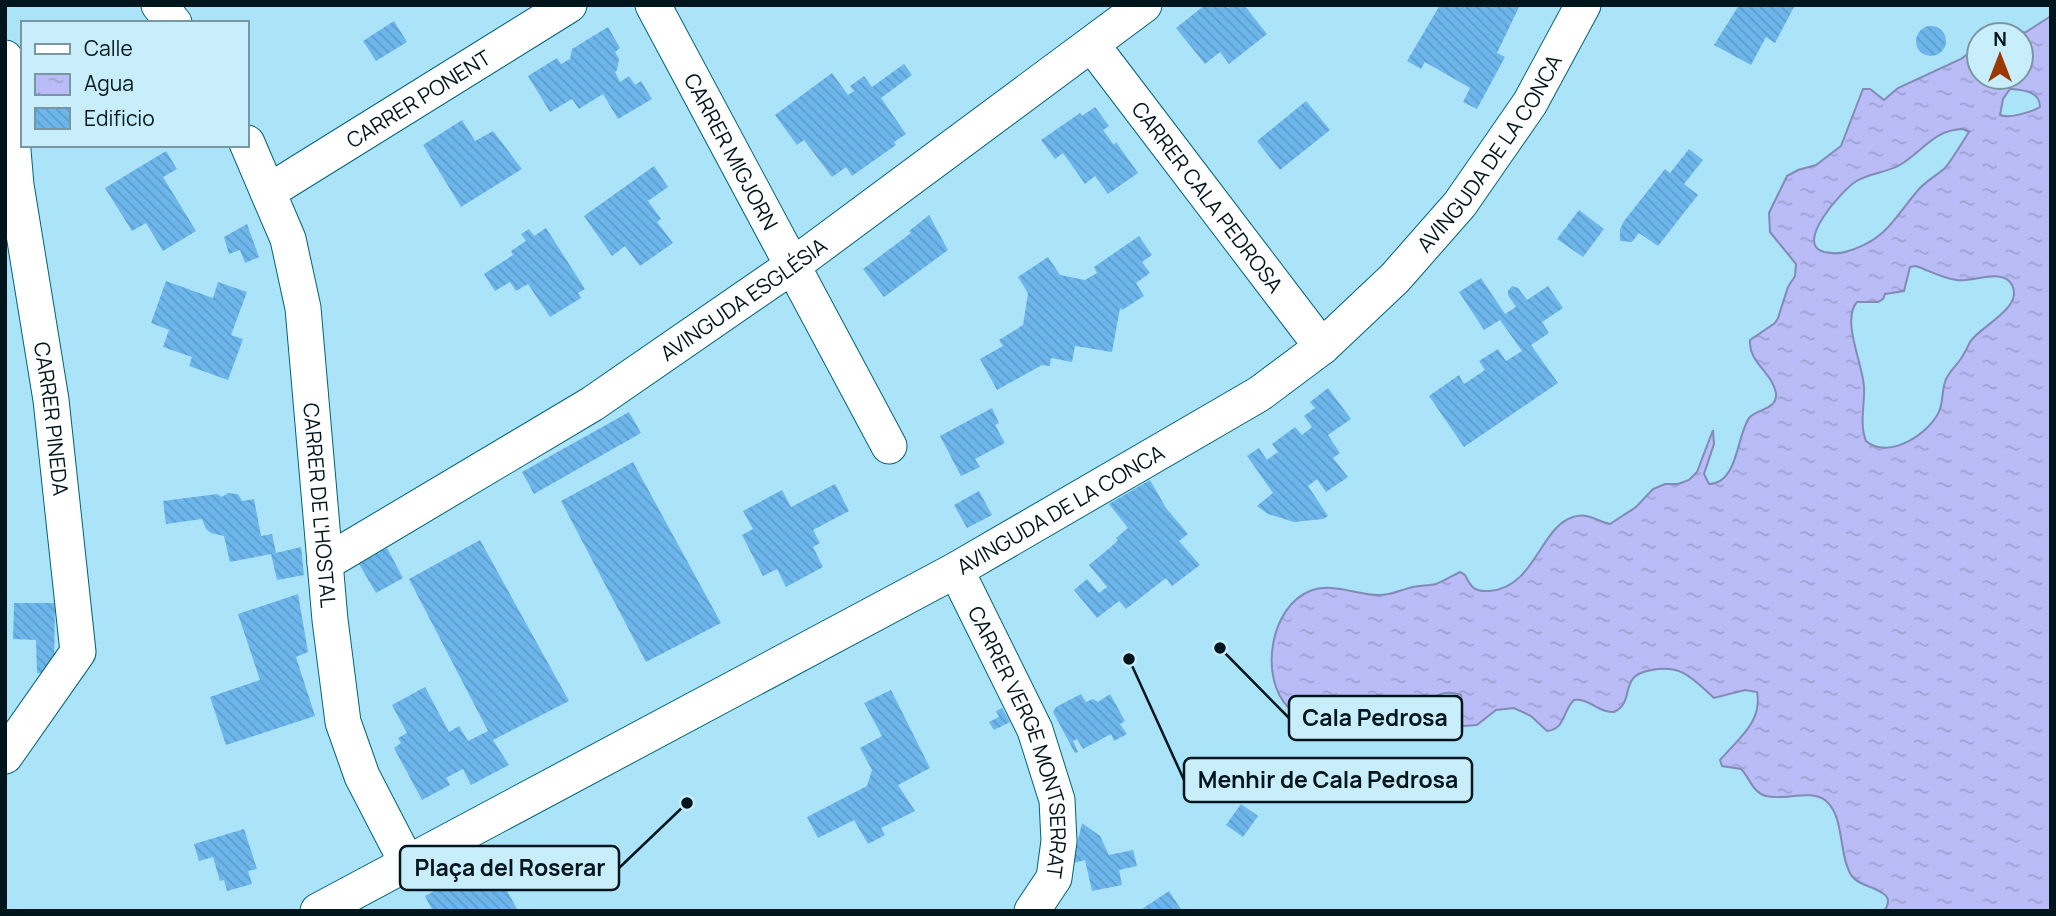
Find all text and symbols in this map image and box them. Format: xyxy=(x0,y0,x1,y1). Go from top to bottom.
legend xyxy=(21,21,248,147)
north arrow xyxy=(1965,21,2035,91)
text: N xyxy=(1993,26,2007,52)
text: Calle xyxy=(84,34,133,62)
street label: CARRER PONENT xyxy=(341,43,496,154)
street label: AVINGUDA DE LA CONCA xyxy=(1410,49,1568,258)
street label: CARRER MIGJORN xyxy=(678,68,785,235)
text: Agua xyxy=(84,69,134,97)
street label: CARRER CALA PEDROSA xyxy=(1126,96,1290,298)
text: Edificio xyxy=(84,104,155,132)
street label: AVINGUDA ESGLÉSIA xyxy=(655,231,832,367)
street label: CARRER PINEDA xyxy=(28,340,75,497)
street label: CARRER DE L'HOSTAL xyxy=(297,402,343,609)
street label: AVINGUDA DE LA CONCA xyxy=(951,438,1169,581)
street label: CARRER VERGE MONTSERRAT xyxy=(962,601,1073,880)
callout: Cala Pedrosa xyxy=(1289,696,1462,740)
text: Cala Pedrosa xyxy=(1302,701,1448,733)
callout: Menhir de Cala Pedrosa xyxy=(1184,758,1472,802)
text: Menhir de Cala Pedrosa xyxy=(1198,763,1458,795)
callout: Plaça del Roserar xyxy=(400,846,619,890)
text: Plaça del Roserar xyxy=(414,851,606,883)

